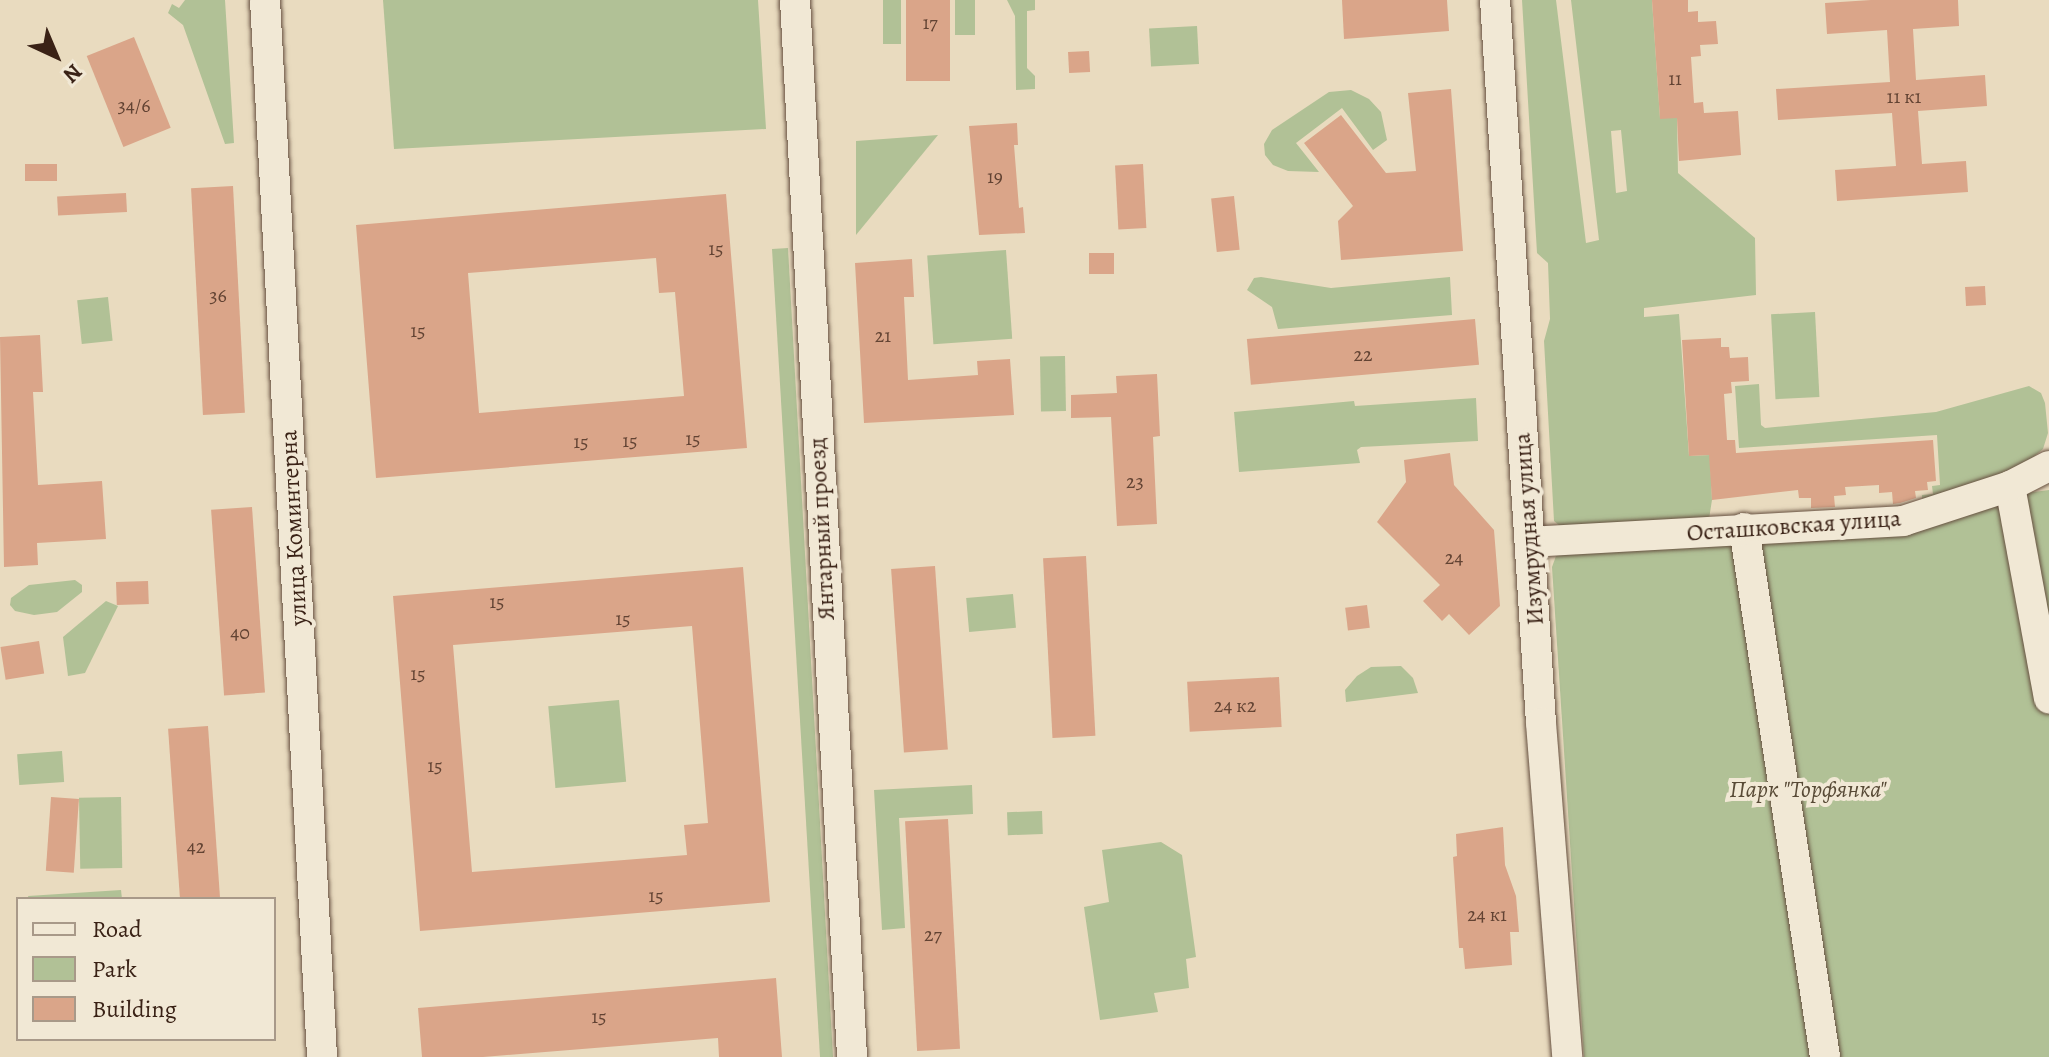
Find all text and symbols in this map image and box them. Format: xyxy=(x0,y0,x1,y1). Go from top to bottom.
house number: 17 xyxy=(922,10,938,34)
north arrow xyxy=(16,16,96,96)
text: N xyxy=(56,57,89,90)
house number: 11 xyxy=(1668,66,1682,90)
house number: 11 к1 xyxy=(1887,84,1921,108)
house number: 34/6 xyxy=(117,93,151,117)
house number: 19 xyxy=(987,164,1003,188)
house number: 15 xyxy=(708,236,724,260)
house number: 36 xyxy=(209,283,227,307)
house number: 15 xyxy=(410,318,426,342)
house number: 21 xyxy=(875,323,891,347)
house number: 22 xyxy=(1354,342,1372,366)
house number: 15 xyxy=(685,426,701,450)
house number: 15 xyxy=(622,428,638,452)
street label: улица Коминтерна xyxy=(274,429,314,627)
house number: 15 xyxy=(573,429,589,453)
street label: Изумрудная улица xyxy=(1508,432,1550,626)
street label: Янтарный проезд xyxy=(803,437,841,621)
house number: 23 xyxy=(1126,469,1144,493)
street label: Осташковская улица xyxy=(1686,504,1902,548)
house number: 24 xyxy=(1445,545,1463,569)
house number: 15 xyxy=(489,589,505,613)
house number: 15 xyxy=(615,606,631,630)
house number: 40 xyxy=(230,620,250,644)
house number: 15 xyxy=(410,661,426,685)
house number: 24 к2 xyxy=(1214,693,1256,717)
house number: 15 xyxy=(427,753,443,777)
park label: Парк "Торфянка" xyxy=(1729,776,1887,804)
house number: 42 xyxy=(187,834,205,858)
house number: 15 xyxy=(648,883,664,907)
legend xyxy=(16,897,276,1041)
house number: 24 к1 xyxy=(1467,902,1507,926)
text: Road xyxy=(92,913,142,945)
house number: 27 xyxy=(924,922,942,946)
text: Park xyxy=(92,953,137,985)
text: Building xyxy=(92,993,177,1025)
house number: 15 xyxy=(591,1004,607,1028)

